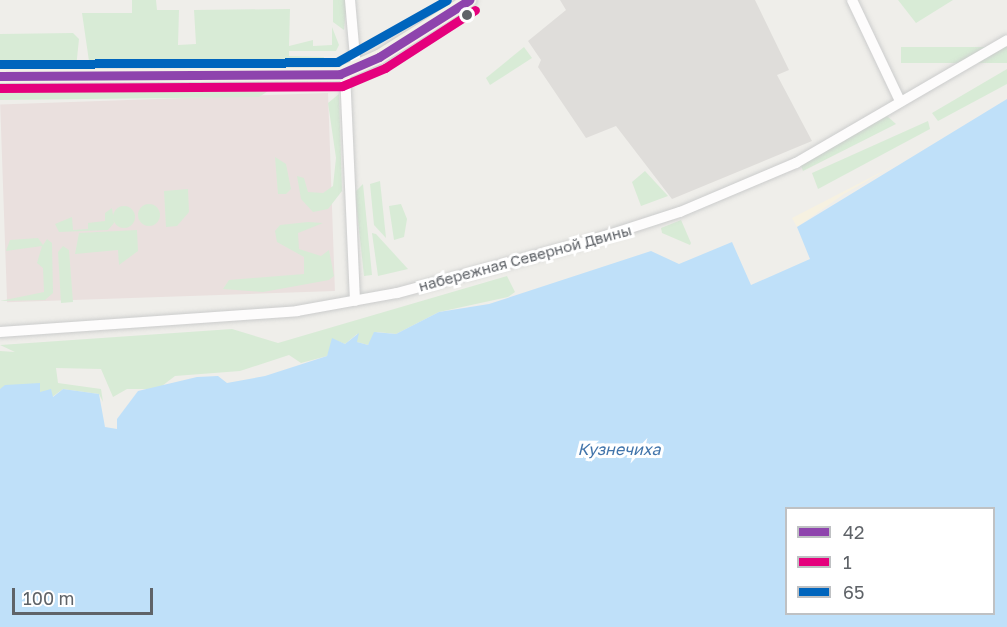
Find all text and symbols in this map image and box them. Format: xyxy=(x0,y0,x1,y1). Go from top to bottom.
unlabelled marker xyxy=(461,9,473,21)
street label: набережная Северной Двины xyxy=(417,221,633,295)
water label: Кузнечиха xyxy=(578,439,660,459)
legend xyxy=(785,507,995,615)
text: 42 xyxy=(843,521,864,543)
text: 1 xyxy=(843,551,852,573)
scale bar xyxy=(15,576,156,614)
text: 65 xyxy=(843,581,864,603)
text: 100 m xyxy=(23,587,74,609)

